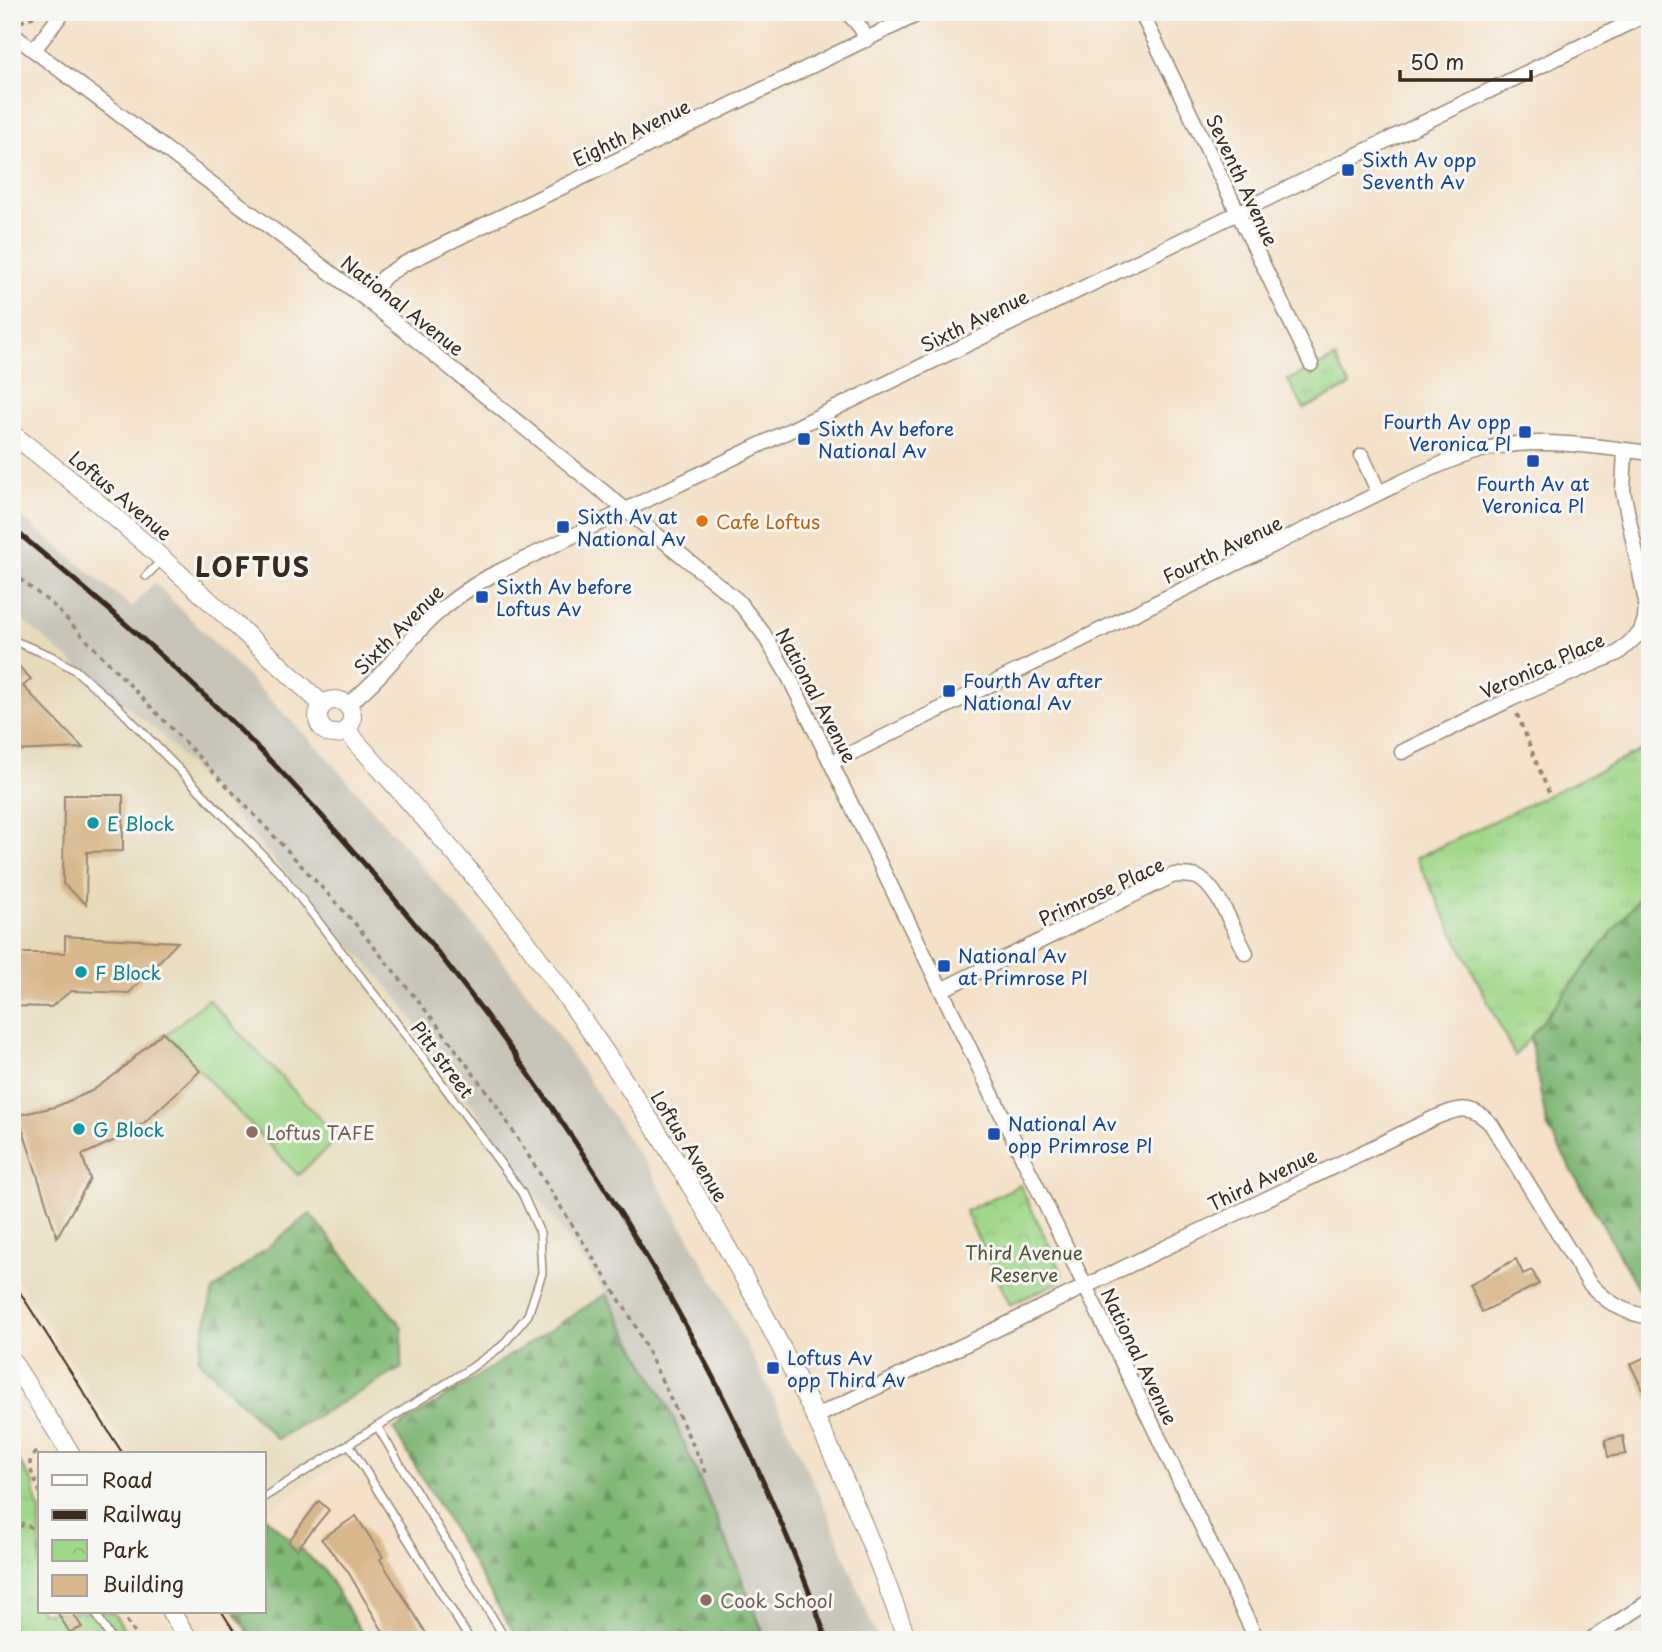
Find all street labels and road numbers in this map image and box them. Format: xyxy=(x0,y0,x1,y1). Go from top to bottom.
street label: Eighth Avenue xyxy=(568,91,694,173)
street label: Seventh Avenue xyxy=(1200,109,1286,251)
street label: National Avenue xyxy=(336,248,470,362)
street label: Sixth Avenue xyxy=(915,282,1033,358)
street label: Loftus Avenue xyxy=(64,444,178,546)
street label: Fourth Avenue xyxy=(1158,508,1286,590)
street label: Sixth Avenue xyxy=(347,578,449,680)
street label: National Avenue xyxy=(770,623,864,767)
street label: Veronica Place xyxy=(1475,625,1609,705)
street label: Primrose Place xyxy=(1034,850,1168,932)
street label: Pitt street xyxy=(405,1015,481,1103)
street label: Loftus Avenue xyxy=(645,1085,735,1207)
street label: Third Avenue xyxy=(1203,1141,1321,1217)
street label: National Avenue xyxy=(1095,1283,1185,1429)

